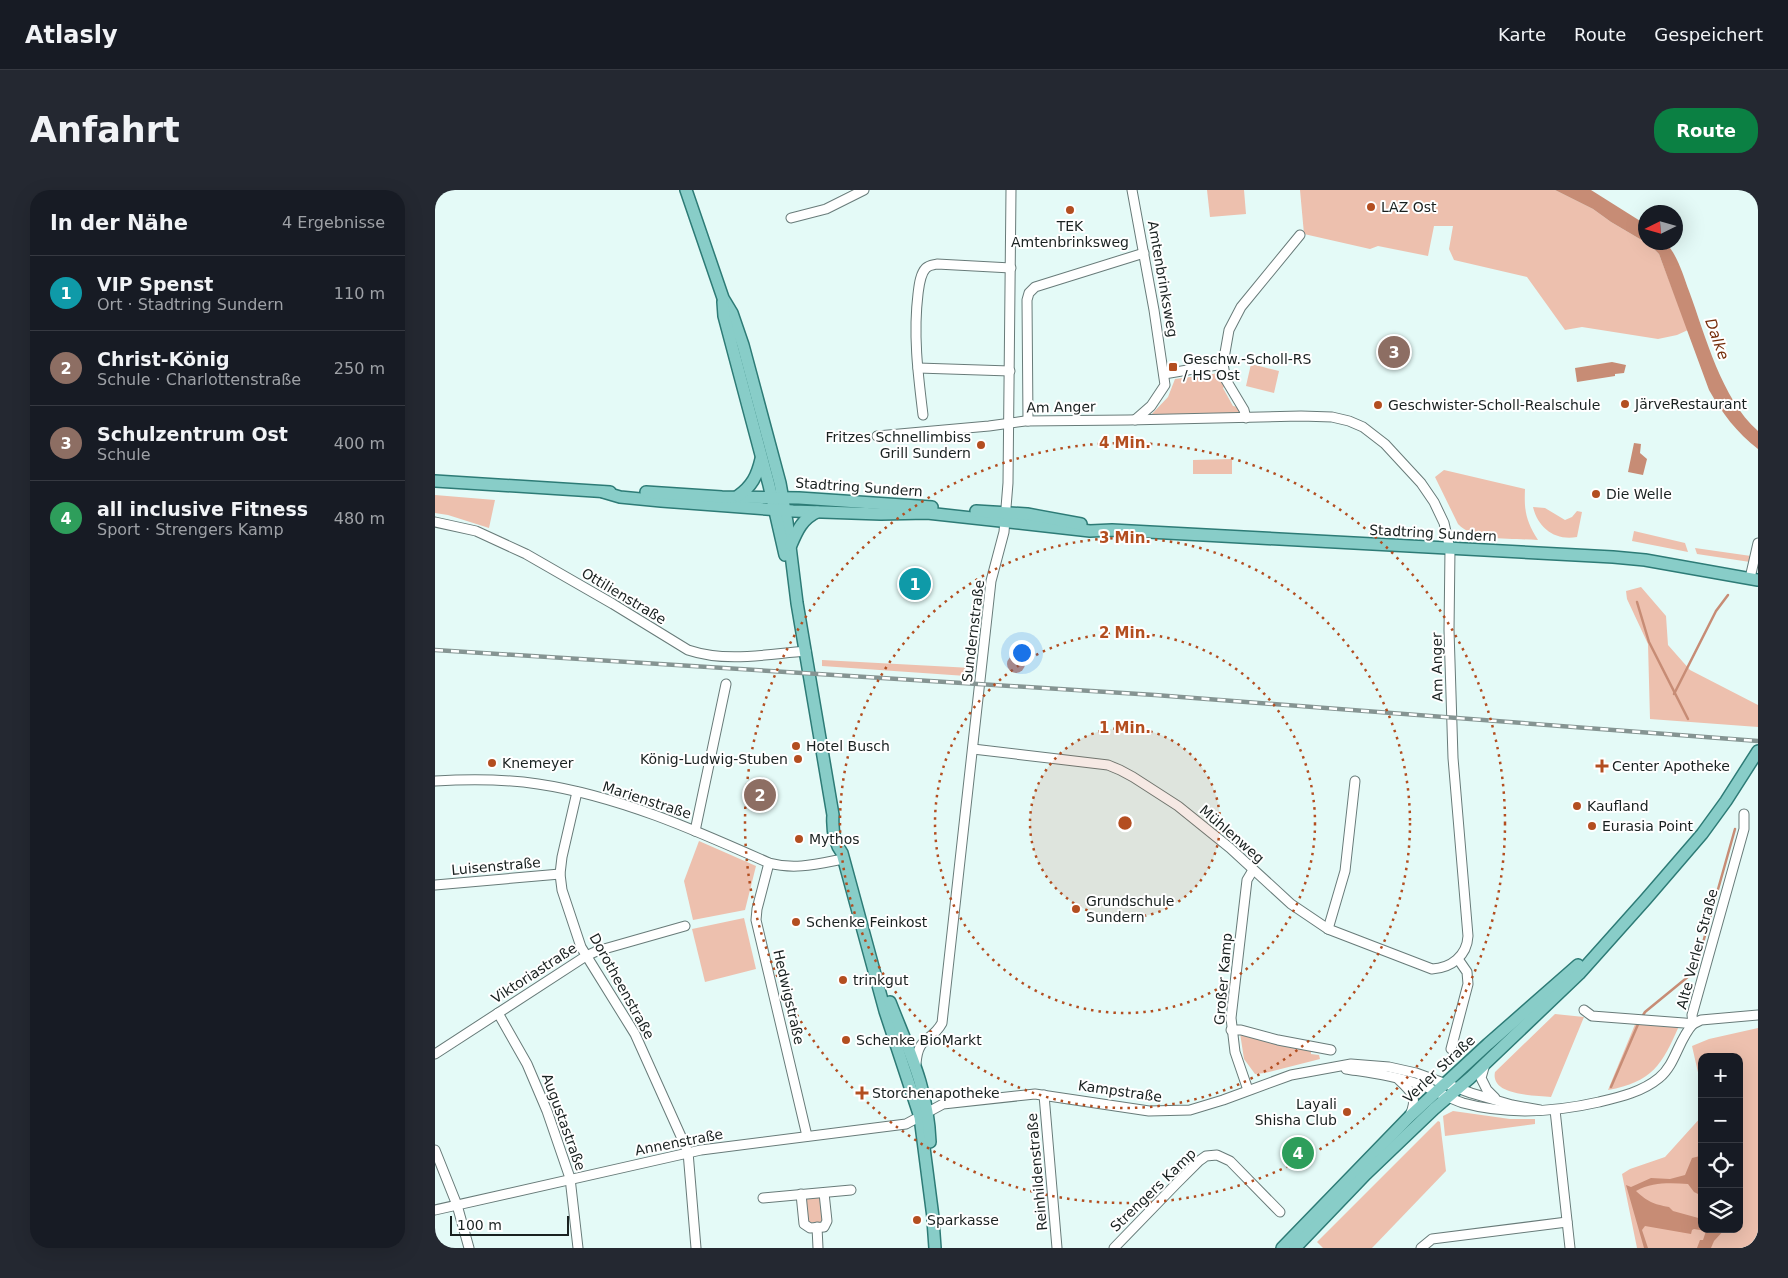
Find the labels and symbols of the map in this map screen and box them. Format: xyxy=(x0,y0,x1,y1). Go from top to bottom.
place label: LAZ Ost xyxy=(1381,199,1437,215)
marker: LAZ Ost xyxy=(1365,201,1377,213)
marker: TEK Amtenbrinksweg xyxy=(1064,204,1076,216)
north arrow xyxy=(1638,205,1683,250)
place label: TEK Amtenbrinksweg xyxy=(1011,218,1129,250)
street label: Amtenbrinksweg xyxy=(1145,220,1181,338)
water label: Dalke xyxy=(1701,316,1733,362)
pin: 3 xyxy=(1378,333,1410,371)
place label: Geschw.-Scholl-RS / HS Ost xyxy=(1183,351,1312,383)
marker: Geschw.-Scholl-RS / HS Ost xyxy=(1167,361,1179,373)
place label: JärveRestaurant xyxy=(1634,396,1748,412)
place label: Geschwister-Scholl-Realschule xyxy=(1388,397,1600,413)
street label: Am Anger xyxy=(1026,398,1096,416)
marker: JärveRestaurant xyxy=(1619,398,1631,410)
marker: Geschwister-Scholl-Realschule xyxy=(1372,399,1384,411)
place label: Fritzes Schnellimbiss Grill Sundern xyxy=(826,429,971,461)
text: 4 Min. xyxy=(1099,434,1151,452)
marker: Fritzes Schnellimbiss Grill Sundern xyxy=(975,439,987,451)
street label: Stadtring Sundern xyxy=(795,475,923,499)
place label: Die Welle xyxy=(1606,486,1672,502)
marker: Die Welle xyxy=(1590,488,1602,500)
street label: Stadtring Sundern xyxy=(1369,522,1497,544)
text: 3 Min. xyxy=(1099,529,1151,547)
street label: Ottilienstraße xyxy=(579,564,669,628)
pin: 1 xyxy=(899,565,931,603)
street label: Sundernstraße xyxy=(959,579,987,683)
text: 2 Min. xyxy=(1099,624,1151,642)
street label: Am Anger xyxy=(1428,632,1446,702)
your location xyxy=(1009,640,1035,666)
text: 1 Min. xyxy=(1099,719,1151,737)
place label: Hotel Busch xyxy=(806,738,890,754)
marker: Hotel Busch xyxy=(790,740,802,752)
place label: König-Ludwig-Stuben xyxy=(640,751,788,767)
marker: König-Ludwig-Stuben xyxy=(792,753,804,765)
place label: Knemeyer xyxy=(502,755,574,771)
marker: Knemeyer xyxy=(486,757,498,769)
place label: Center Apotheke xyxy=(1612,758,1730,774)
marker: Center Apotheke xyxy=(1596,760,1608,772)
pin: 2 xyxy=(744,776,776,814)
street label: Marienstraße xyxy=(601,778,693,822)
place label: Kaufland xyxy=(1587,798,1649,814)
marker: Kaufland xyxy=(1571,800,1583,812)
street label: Mühlenweg xyxy=(1197,802,1267,866)
centre of rings xyxy=(1116,814,1134,832)
place label: Eurasia Point xyxy=(1602,818,1694,834)
marker: Eurasia Point xyxy=(1586,820,1598,832)
place label: Mythos xyxy=(809,831,860,847)
marker: Mythos xyxy=(793,833,805,845)
street label: Luisenstraße xyxy=(451,854,541,878)
street label: Alte Verler Straße xyxy=(1673,887,1721,1011)
place label: Grundschule Sundern xyxy=(1086,893,1174,925)
marker: Grundschule Sundern xyxy=(1070,903,1082,915)
place label: Schenke Feinkost xyxy=(806,914,928,930)
marker: Schenke Feinkost xyxy=(790,916,802,928)
street label: Dorotheenstraße xyxy=(586,930,658,1042)
street label: Großer Kamp xyxy=(1211,932,1235,1026)
street label: Viktoriastraße xyxy=(489,940,579,1006)
street label: Hedwigstraße xyxy=(770,948,808,1046)
place label: trinkgut xyxy=(853,972,909,988)
marker: trinkgut xyxy=(837,974,849,986)
place label: Schenke BioMarkt xyxy=(856,1032,982,1048)
street label: Verler Straße xyxy=(1400,1032,1478,1106)
marker: Schenke BioMarkt xyxy=(840,1034,852,1046)
street label: Augustastraße xyxy=(539,1071,589,1173)
street label: Kampstraße xyxy=(1077,1077,1163,1105)
place label: Storchenapotheke xyxy=(872,1085,1000,1101)
marker: Storchenapotheke xyxy=(856,1087,868,1099)
place label: Layali Shisha Club xyxy=(1255,1096,1337,1128)
marker: Layali Shisha Club xyxy=(1341,1106,1353,1118)
street label: Reinhildenstraße xyxy=(1024,1112,1050,1232)
street label: Annenstraße xyxy=(634,1126,724,1158)
pin: 4 xyxy=(1282,1134,1314,1172)
street label: Strengers Kamp xyxy=(1107,1145,1199,1235)
place label: Sparkasse xyxy=(927,1212,999,1228)
scale bar xyxy=(450,1213,569,1236)
marker: Sparkasse xyxy=(911,1214,923,1226)

